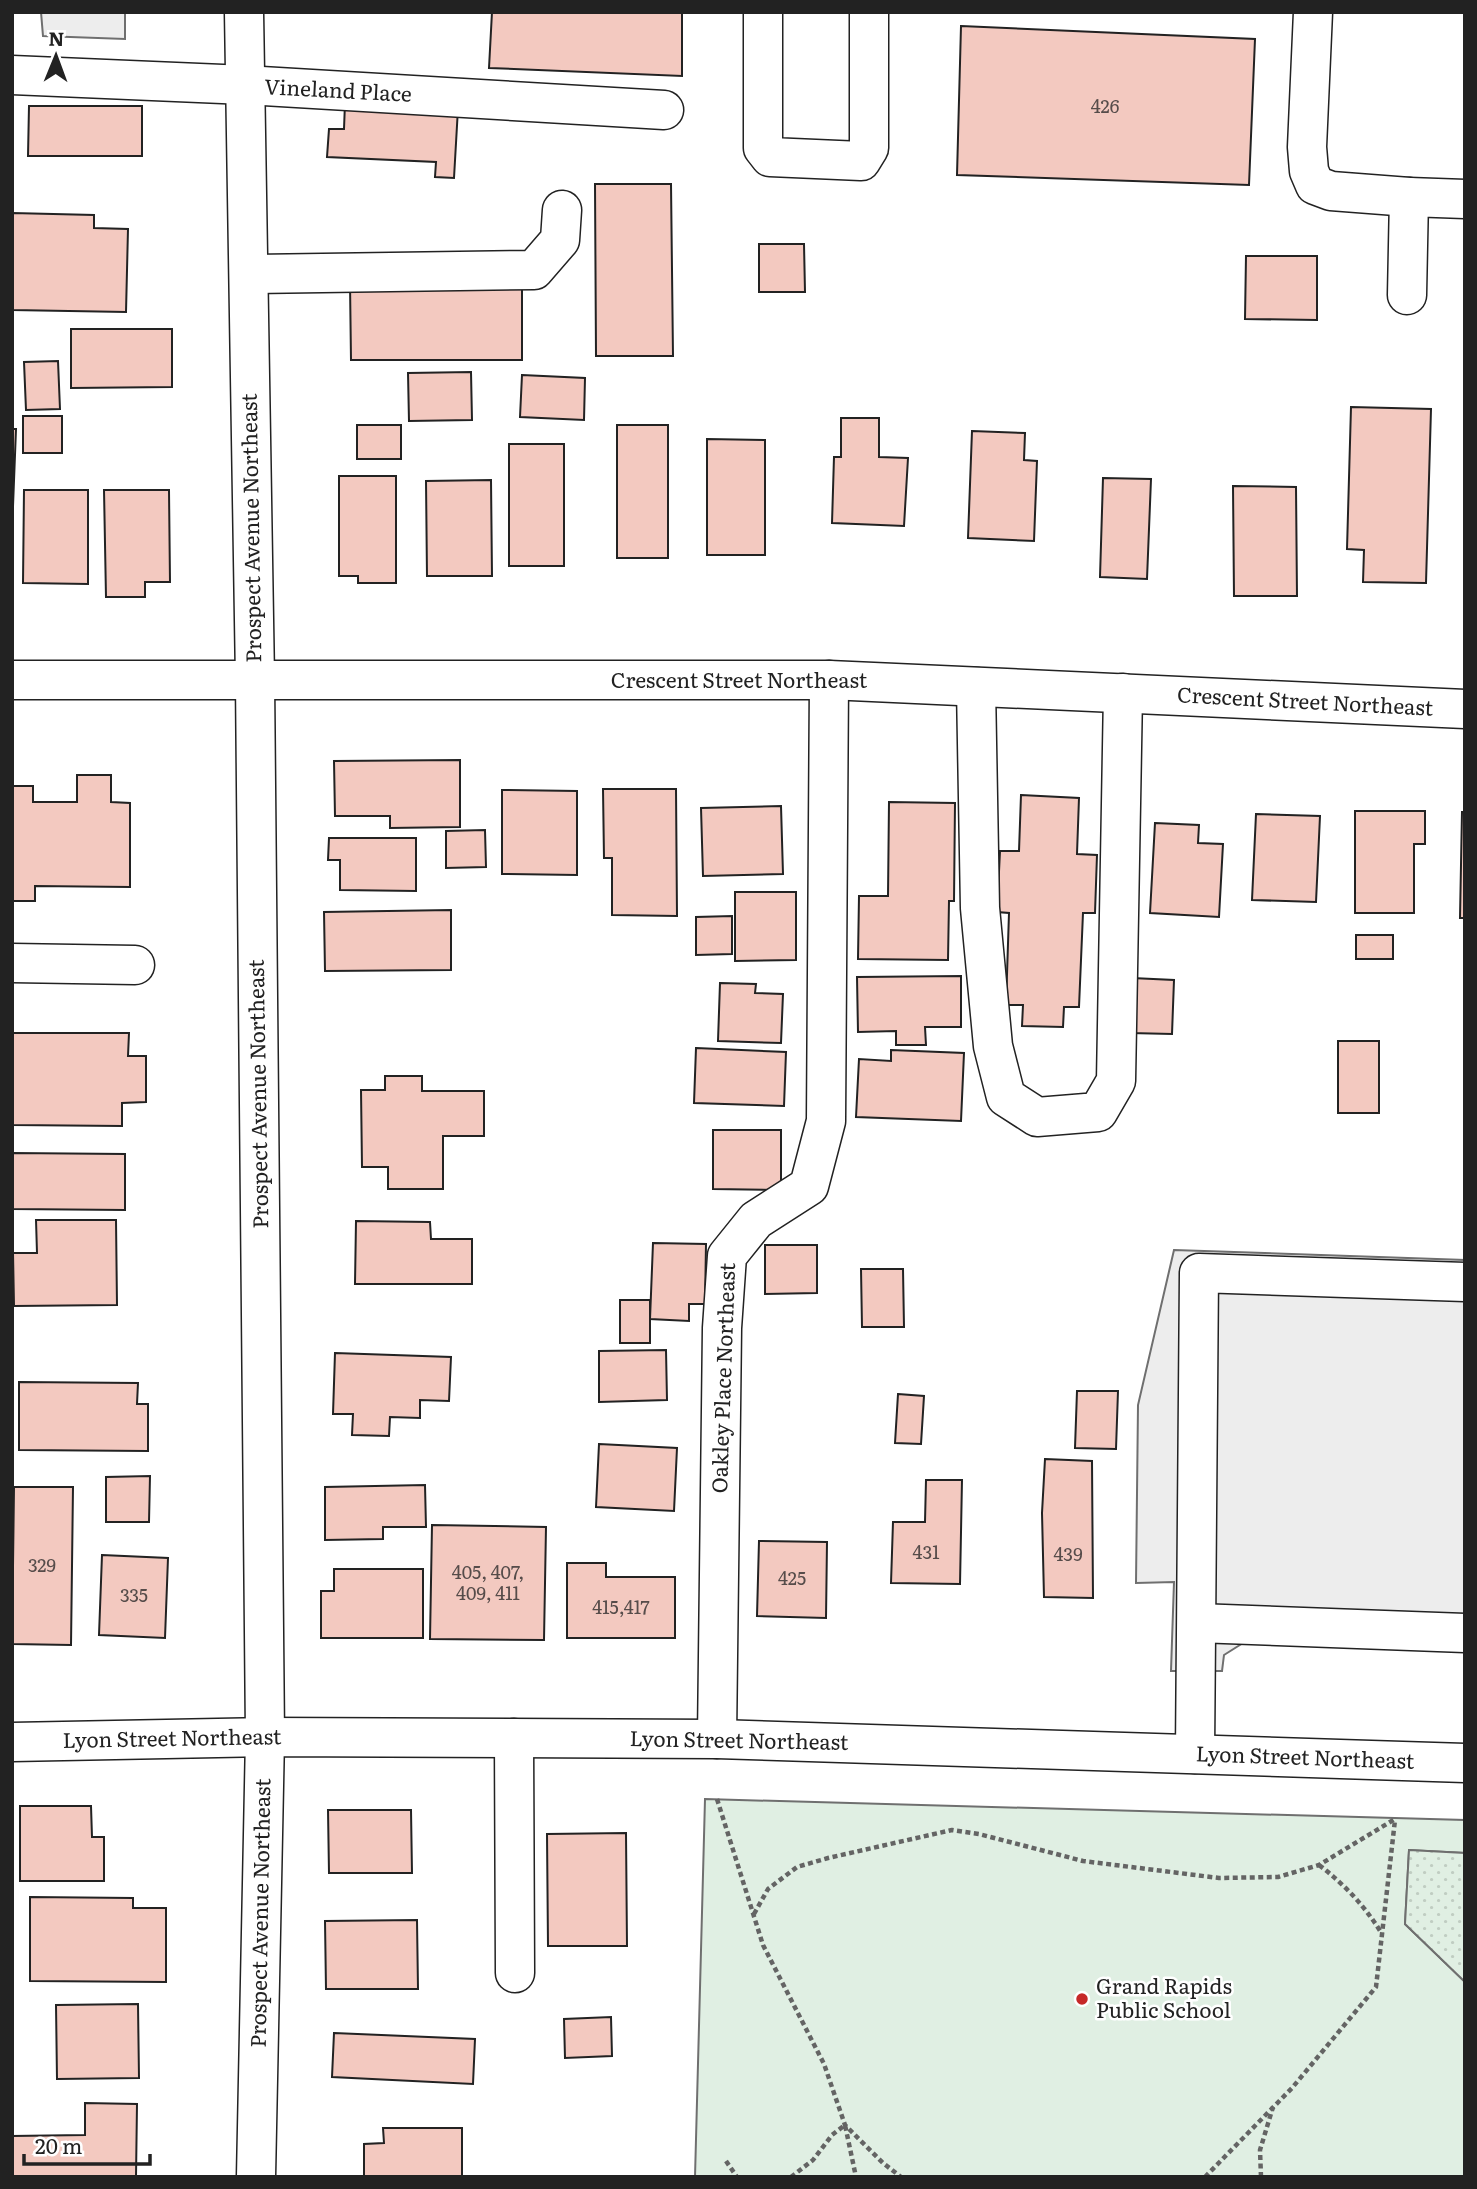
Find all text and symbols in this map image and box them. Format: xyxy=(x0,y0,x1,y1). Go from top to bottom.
north arrow xyxy=(21,21,91,91)
text: N xyxy=(48,24,65,52)
street label: Vineland Place xyxy=(264,69,413,108)
house number: 426 xyxy=(1091,92,1120,119)
street label: Prospect Avenue Northeast xyxy=(232,393,267,663)
street label: Crescent Street Northeast xyxy=(611,663,868,694)
street label: Crescent Street Northeast xyxy=(1176,677,1434,722)
street label: Prospect Avenue Northeast xyxy=(239,959,274,1229)
street label: Oakley Place Northeast xyxy=(702,1262,741,1494)
house number: 431 xyxy=(913,1538,940,1565)
house number: 439 xyxy=(1053,1540,1083,1567)
house number: 329 xyxy=(28,1551,56,1578)
house number: 405, 407, 409, 411 xyxy=(452,1558,524,1606)
house number: 425 xyxy=(778,1564,806,1591)
house number: 335 xyxy=(120,1581,148,1608)
house number: 415,417 xyxy=(592,1593,650,1620)
street label: Lyon Street Northeast xyxy=(62,1719,282,1754)
street label: Lyon Street Northeast xyxy=(629,1721,849,1756)
street label: Lyon Street Northeast xyxy=(1195,1736,1415,1775)
street label: Prospect Avenue Northeast xyxy=(241,1778,276,2048)
place label: Grand Rapids Public School xyxy=(1096,1969,1232,2024)
marker: Grand Rapids Public School xyxy=(1074,1991,1090,2007)
scale bar xyxy=(24,2122,150,2166)
text: 20 m xyxy=(35,2129,82,2160)

